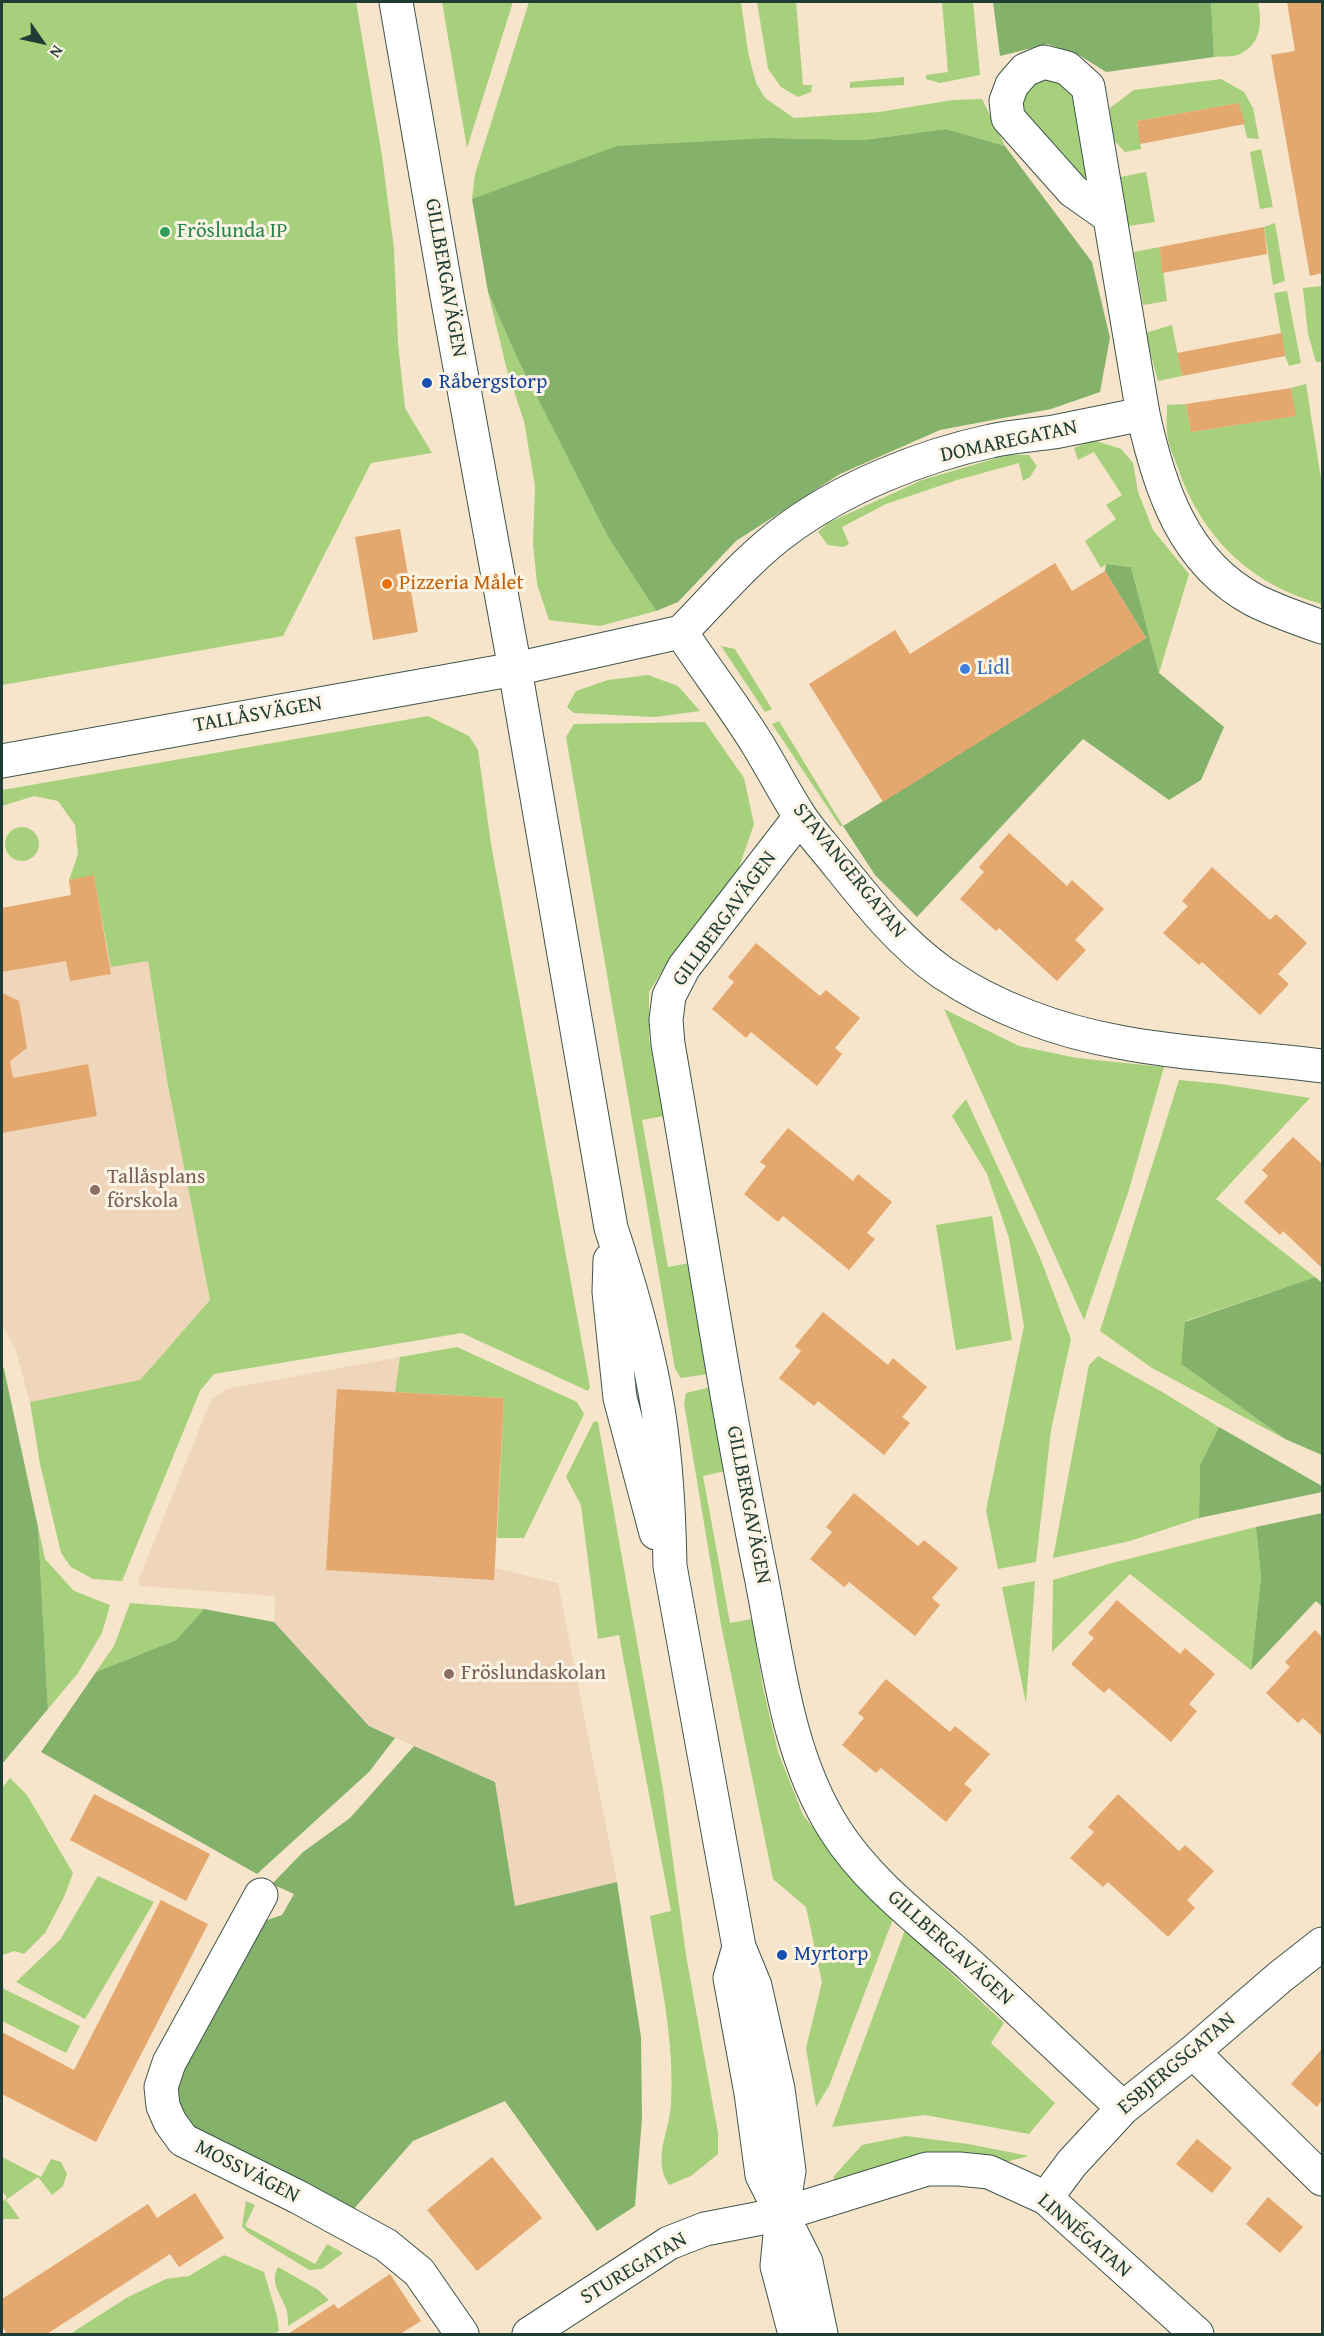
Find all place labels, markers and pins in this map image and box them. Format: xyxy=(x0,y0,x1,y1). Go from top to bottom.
place label: Fröslunda IP xyxy=(177,219,288,245)
marker: Fröslunda IP xyxy=(158,225,172,239)
place label: Råbergstorp xyxy=(439,370,547,396)
marker: Råbergstorp xyxy=(420,376,434,390)
place label: Pizzeria Målet xyxy=(399,571,524,597)
marker: Pizzeria Målet xyxy=(380,577,394,591)
place label: Lidl xyxy=(977,656,1010,682)
marker: Lidl xyxy=(958,662,972,676)
place label: Tallåsplans förskola xyxy=(107,1165,205,1215)
marker: Tallåsplans förskola xyxy=(88,1183,102,1197)
place label: Fröslundaskolan xyxy=(461,1661,606,1687)
marker: Fröslundaskolan xyxy=(442,1667,456,1681)
place label: Myrtorp xyxy=(794,1942,868,1968)
marker: Myrtorp xyxy=(775,1948,789,1962)

